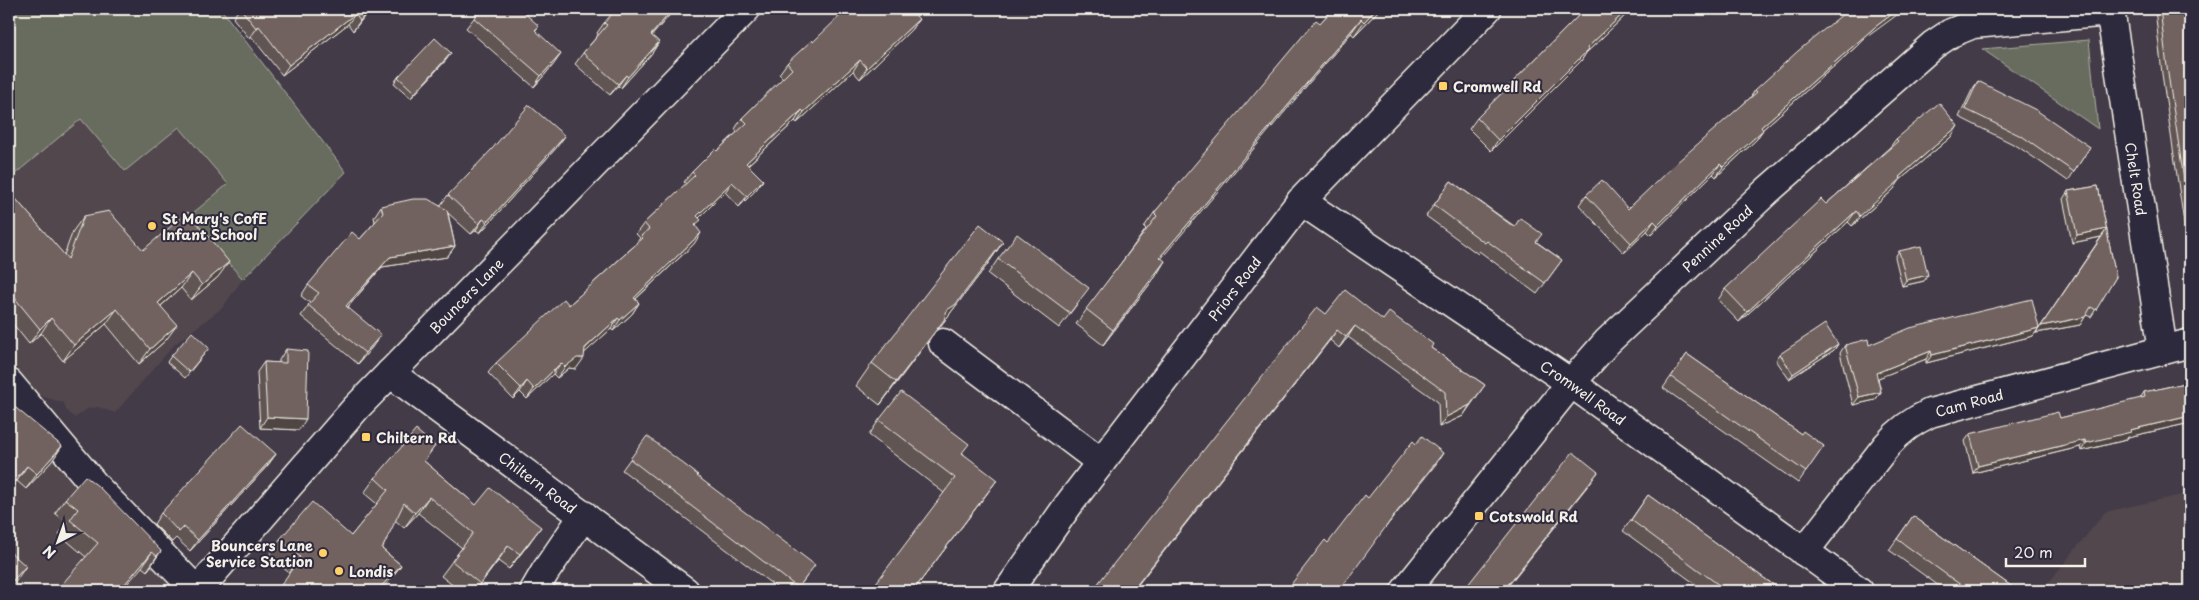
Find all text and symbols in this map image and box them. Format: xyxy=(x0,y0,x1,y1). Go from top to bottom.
place label: Cromwell Rd xyxy=(1453,76,1542,97)
marker: Cromwell Rd xyxy=(1437,80,1449,92)
street label: Chelt Road xyxy=(2120,141,2152,217)
street label: Pennine Road xyxy=(1677,200,1757,277)
place label: St Mary's CofE Infant School xyxy=(162,208,267,245)
marker: St Mary's CofE Infant School xyxy=(146,220,158,232)
street label: Priors Road xyxy=(1203,251,1266,325)
street label: Bouncers Lane xyxy=(424,253,508,338)
street label: Cromwell Road xyxy=(1536,355,1630,430)
street label: Cam Road xyxy=(1933,383,2006,422)
place label: Chiltern Rd xyxy=(376,427,458,448)
marker: Chiltern Rd xyxy=(360,431,372,443)
street label: Chiltern Road xyxy=(494,446,582,518)
place label: Cotswold Rd xyxy=(1489,506,1578,527)
marker: Cotswold Rd xyxy=(1473,510,1485,522)
north arrow xyxy=(32,518,82,568)
place label: Bouncers Lane Service Station xyxy=(206,535,313,572)
scale bar xyxy=(2006,535,2085,567)
text: 20 m xyxy=(2014,540,2053,563)
text: N xyxy=(38,541,60,564)
marker: Bouncers Lane Service Station xyxy=(317,547,329,559)
place label: Londis xyxy=(349,561,393,582)
marker: Londis xyxy=(333,565,345,577)

